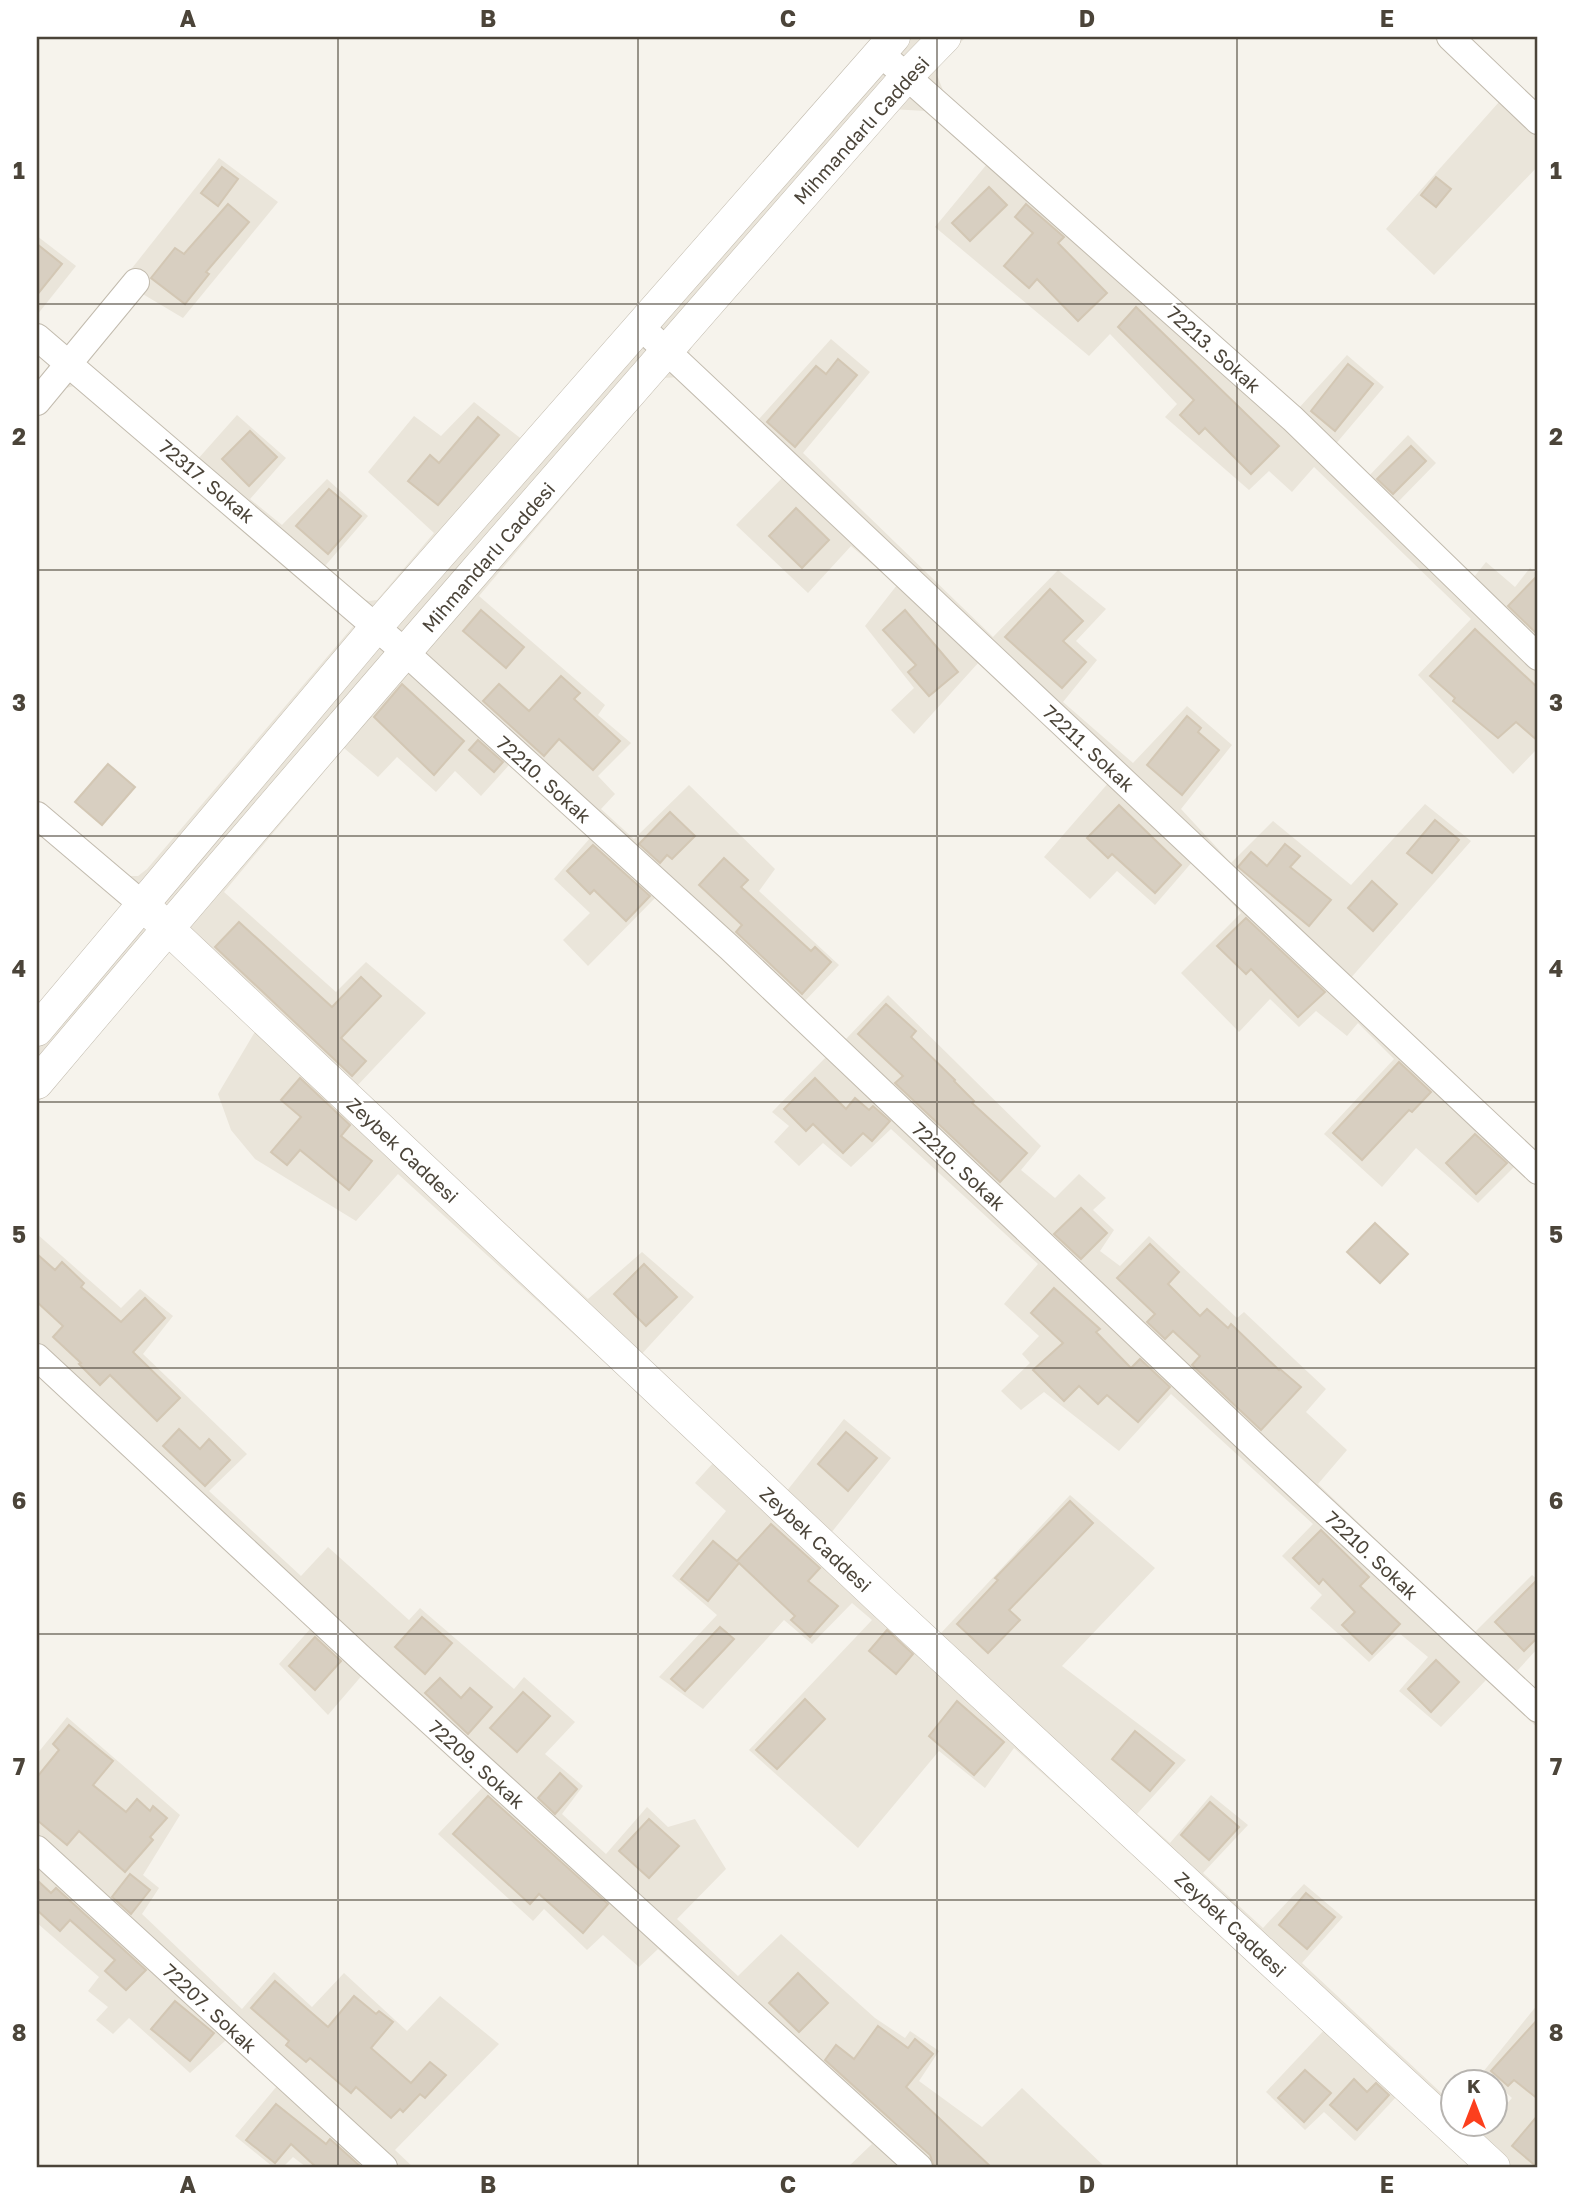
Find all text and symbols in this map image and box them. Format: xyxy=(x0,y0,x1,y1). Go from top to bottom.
text: A xyxy=(180,4,197,32)
text: B xyxy=(480,4,496,32)
text: C xyxy=(780,4,796,32)
text: D xyxy=(1079,4,1095,32)
text: E xyxy=(1380,4,1394,32)
street label: Mihmandarlı Caddesi xyxy=(788,51,934,209)
text: 1 xyxy=(13,156,25,184)
text: 1 xyxy=(1550,156,1562,184)
street label: 72213. Sokak xyxy=(1162,301,1266,397)
text: 2 xyxy=(12,422,26,450)
text: 2 xyxy=(1549,422,1563,450)
street label: 72317. Sokak xyxy=(155,434,260,528)
street label: Mihmandarlı Caddesi xyxy=(417,477,559,637)
text: 3 xyxy=(12,688,26,716)
text: 3 xyxy=(1549,688,1563,716)
street label: 72211. Sokak xyxy=(1039,700,1140,796)
street label: 72210. Sokak xyxy=(492,731,596,828)
text: 4 xyxy=(12,954,26,982)
text: 4 xyxy=(1549,954,1563,982)
street label: Zeybek Caddesi xyxy=(343,1093,463,1207)
street label: 72210. Sokak xyxy=(908,1117,1011,1215)
text: 5 xyxy=(12,1220,26,1248)
text: 5 xyxy=(1549,1220,1563,1248)
street label: Zeybek Caddesi xyxy=(756,1482,876,1596)
text: 6 xyxy=(12,1486,26,1514)
text: 6 xyxy=(1549,1486,1563,1514)
street label: 72210. Sokak xyxy=(1321,1506,1424,1604)
street label: 72209. Sokak xyxy=(424,1715,530,1813)
text: 7 xyxy=(13,1752,25,1780)
text: 7 xyxy=(1550,1752,1562,1780)
street label: Zeybek Caddesi xyxy=(1171,1867,1291,1981)
street label: 72207. Sokak xyxy=(158,1959,262,2058)
text: 8 xyxy=(12,2018,26,2046)
text: 8 xyxy=(1549,2018,1563,2046)
north arrow xyxy=(1438,2068,1508,2138)
text: K xyxy=(1467,2074,1481,2097)
text: A xyxy=(180,2170,197,2198)
text: B xyxy=(480,2170,496,2198)
text: C xyxy=(780,2170,796,2198)
text: D xyxy=(1079,2170,1095,2198)
text: E xyxy=(1380,2170,1394,2198)

